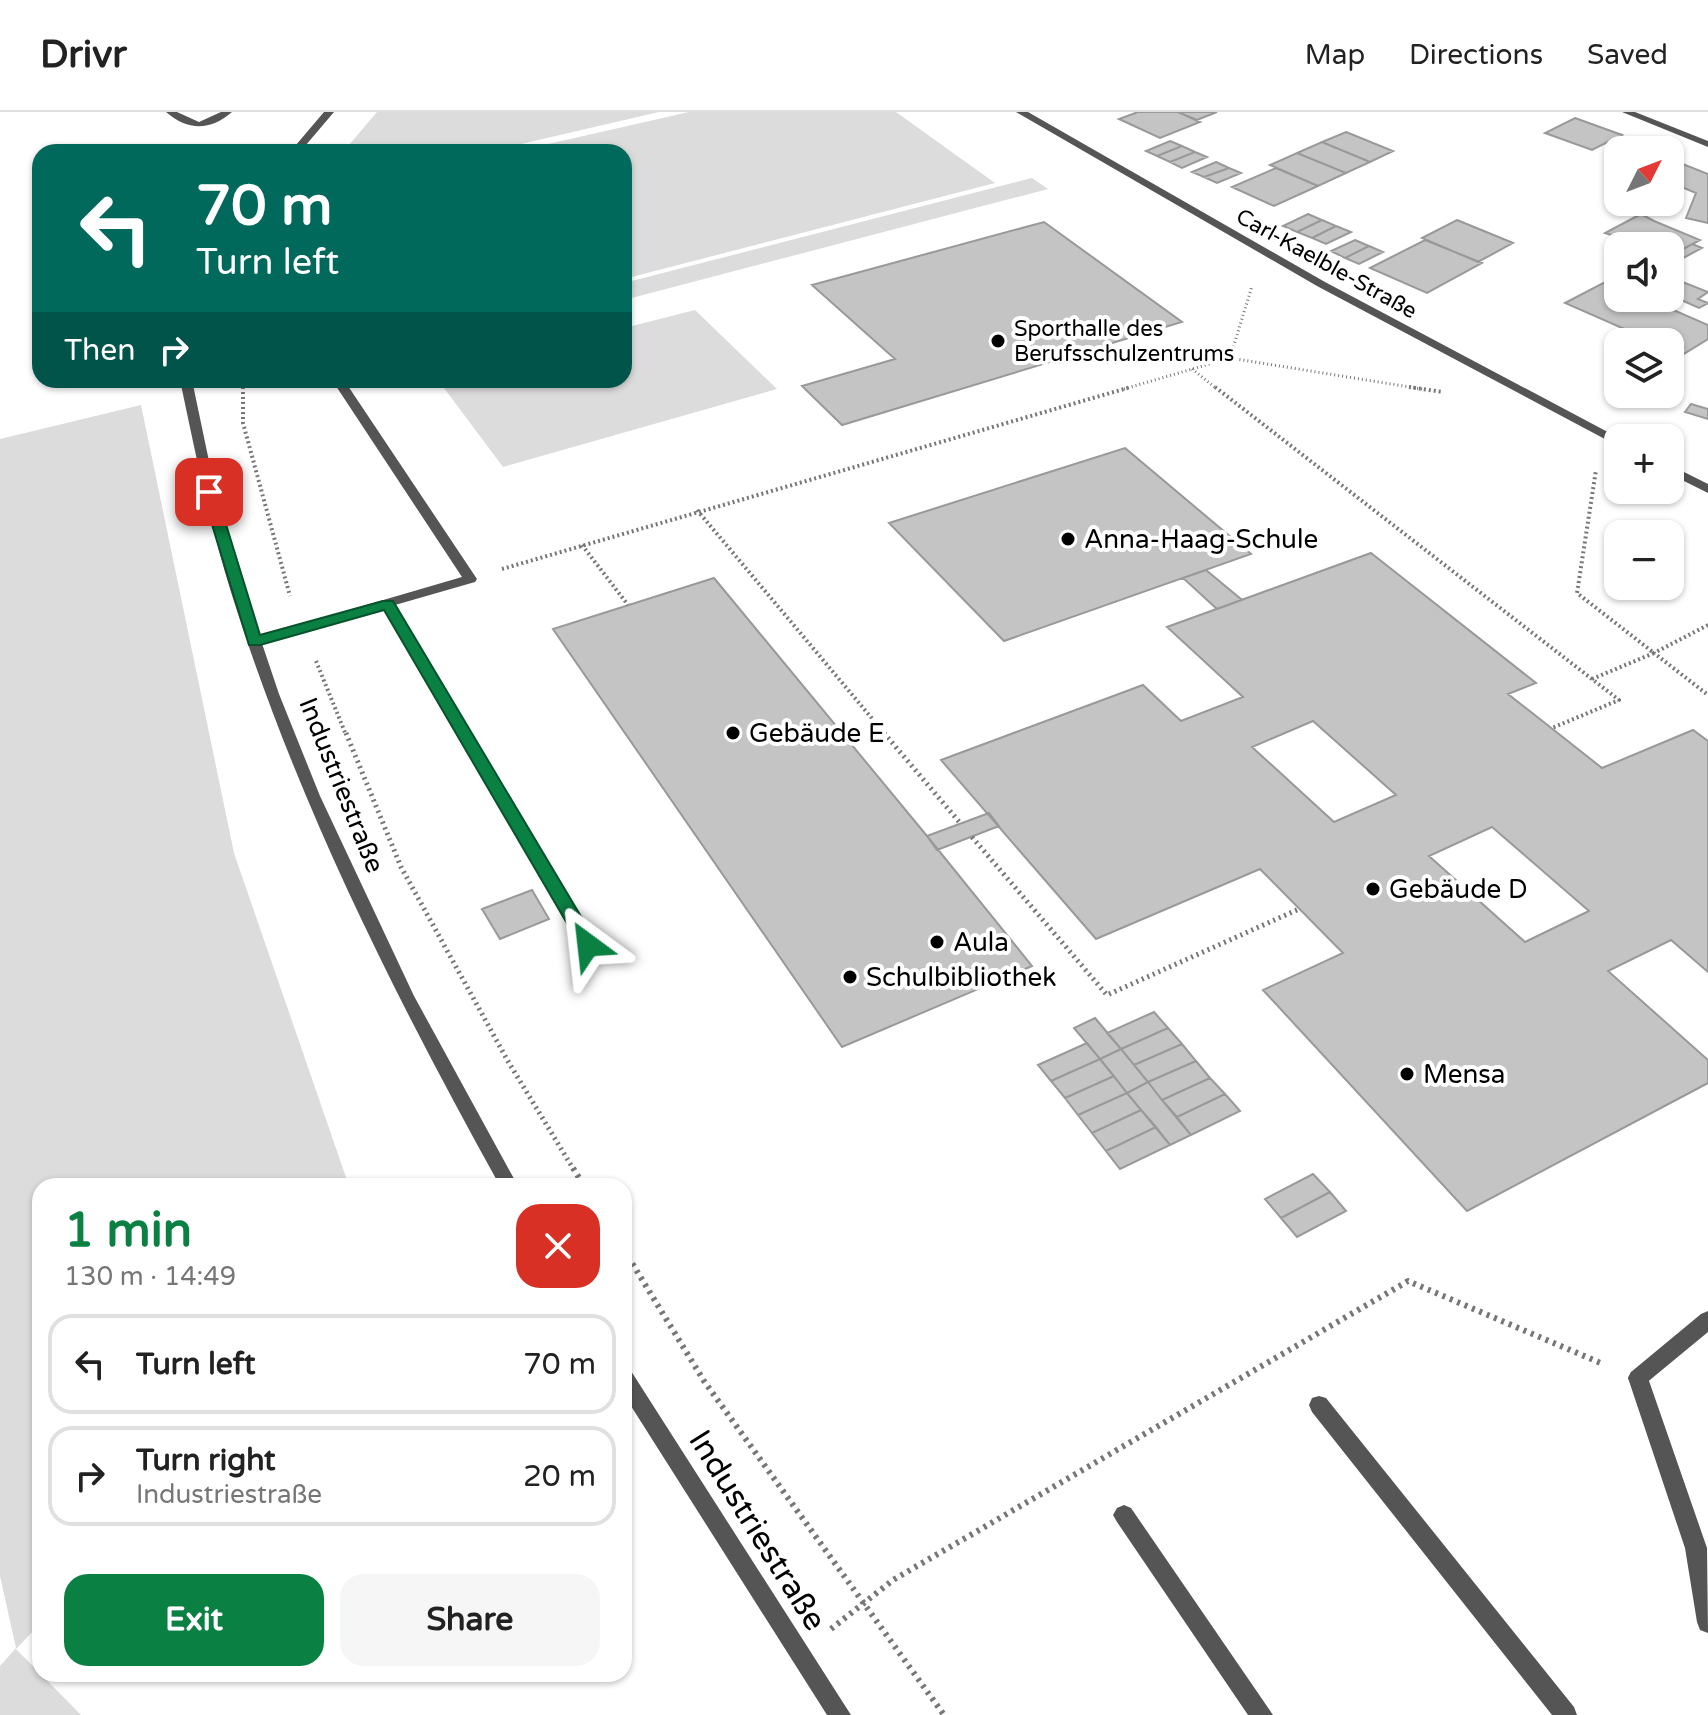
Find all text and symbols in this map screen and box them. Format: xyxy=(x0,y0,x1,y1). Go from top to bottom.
text: Drivr xyxy=(40,32,127,78)
text: Map xyxy=(1305,38,1365,72)
text: Directions xyxy=(1409,38,1543,72)
text: Saved xyxy=(1587,38,1668,72)
north arrow xyxy=(1604,136,1684,216)
map controls xyxy=(1604,136,1684,600)
text: 70 m xyxy=(196,173,332,240)
icon: left xyxy=(64,176,168,280)
street label: Carl-Kaelble-Straße xyxy=(1232,203,1421,324)
button: sound xyxy=(1604,232,1684,312)
text: Turn left xyxy=(196,241,339,284)
place label: Sporthalle des Berufsschulzentrums xyxy=(1014,316,1234,367)
icon: right xyxy=(152,328,196,372)
button: layers xyxy=(1604,328,1684,408)
text: Then xyxy=(64,332,136,369)
marker: Sporthalle des Berufsschulzentrums xyxy=(989,332,1007,350)
button: + xyxy=(1604,424,1684,504)
pin xyxy=(175,458,243,526)
icon: arrive xyxy=(187,470,231,514)
button: − xyxy=(1604,520,1684,600)
place label: Anna-Haag-Schule xyxy=(1084,524,1318,555)
marker: Anna-Haag-Schule xyxy=(1059,530,1077,548)
street label: Industriestraße xyxy=(292,693,391,877)
place label: Gebäude E xyxy=(749,718,885,749)
marker: Gebäude E xyxy=(724,724,742,742)
place label: Gebäude D xyxy=(1389,874,1528,905)
marker: Gebäude D xyxy=(1364,880,1382,898)
position arrow xyxy=(546,903,630,987)
place label: Aula xyxy=(953,927,1009,958)
marker: Aula xyxy=(928,933,946,951)
place label: Schulbibliothek xyxy=(866,962,1057,993)
marker: Schulbibliothek xyxy=(841,968,859,986)
place label: Mensa xyxy=(1423,1059,1505,1090)
marker: Mensa xyxy=(1398,1065,1416,1083)
text: 1 min xyxy=(64,1202,192,1260)
button: close xyxy=(516,1204,600,1288)
text: 130 m · 14:49 xyxy=(64,1261,236,1292)
icon: left xyxy=(68,1342,112,1386)
text: Turn left xyxy=(136,1346,255,1383)
text: 70 m xyxy=(523,1346,596,1383)
street label: Industriestraße xyxy=(680,1423,834,1638)
text: Turn right xyxy=(136,1442,276,1479)
icon: right xyxy=(68,1454,112,1498)
text: 20 m xyxy=(523,1458,596,1495)
text: Industriestraße xyxy=(136,1479,322,1510)
button: Exit xyxy=(64,1574,324,1666)
button: Share xyxy=(340,1574,600,1666)

